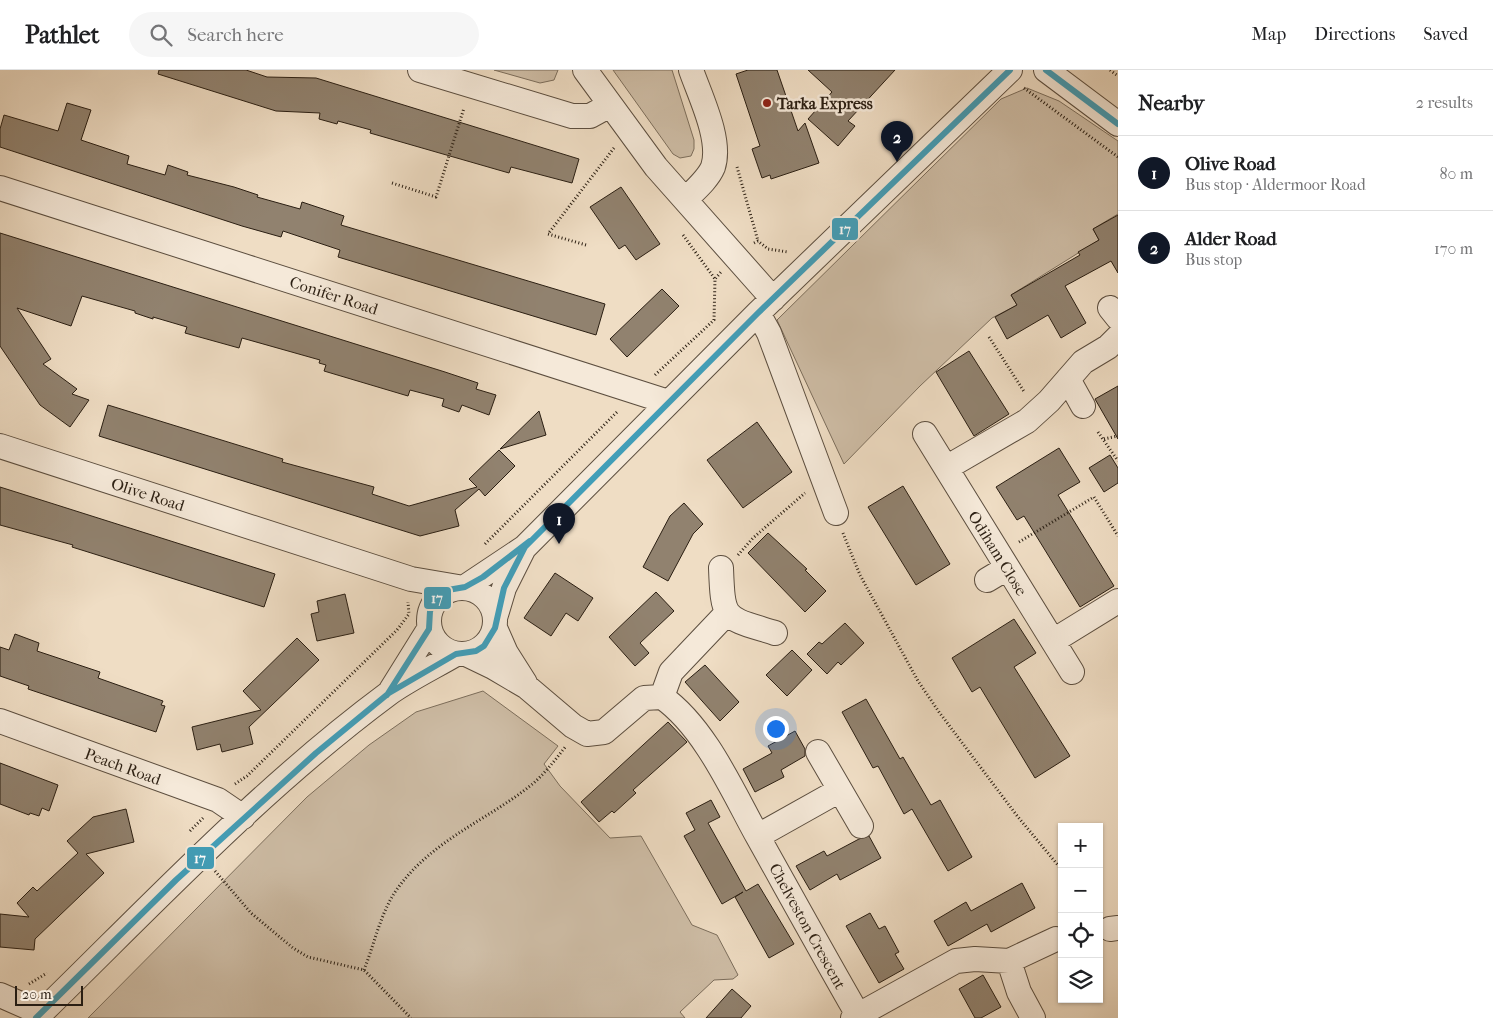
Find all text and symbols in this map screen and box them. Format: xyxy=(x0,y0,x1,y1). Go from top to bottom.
search box xyxy=(129,12,479,57)
text: Pathlet xyxy=(25,21,99,49)
icon: search xyxy=(147,21,175,49)
text: Search here xyxy=(187,24,284,46)
text: Map xyxy=(1252,24,1286,45)
text: Directions xyxy=(1314,24,1395,45)
text: Saved xyxy=(1423,24,1468,45)
text: Nearby xyxy=(1138,91,1204,115)
text: 2 results xyxy=(1416,93,1473,112)
place label: Tarka Express xyxy=(776,94,873,114)
marker: Tarka Express xyxy=(761,97,773,109)
pin: 2 xyxy=(881,121,913,162)
text: Olive Road xyxy=(1185,153,1276,175)
text: 1 xyxy=(1151,164,1157,183)
text: 80 m xyxy=(1439,164,1473,183)
text: Bus stop · Aldermoor Road xyxy=(1185,175,1366,194)
line badge: 17 xyxy=(831,217,859,241)
text: 17 xyxy=(839,221,851,238)
text: Alder Road xyxy=(1185,228,1277,250)
text: 2 xyxy=(1150,239,1158,258)
text: 170 m xyxy=(1434,239,1473,258)
text: Bus stop xyxy=(1185,250,1242,269)
street label: Conifer Road xyxy=(287,272,381,319)
street label: Olive Road xyxy=(109,474,187,515)
pin: 1 xyxy=(543,503,575,544)
street label: Odiham Close xyxy=(964,507,1031,599)
line badge: 17 xyxy=(423,586,452,610)
text: 17 xyxy=(431,590,443,607)
your location xyxy=(763,716,789,742)
street label: Peach Road xyxy=(82,744,164,789)
map controls xyxy=(1058,823,1103,1003)
button: + xyxy=(1058,823,1103,868)
line badge: 17 xyxy=(186,846,215,870)
text: 17 xyxy=(194,850,206,867)
street label: Chelveston Crescent xyxy=(765,860,850,993)
button: − xyxy=(1058,868,1103,913)
button: locate xyxy=(1058,913,1103,958)
button: layers xyxy=(1058,958,1103,1003)
scale bar xyxy=(15,983,82,1006)
text: 20 m xyxy=(22,986,52,1003)

